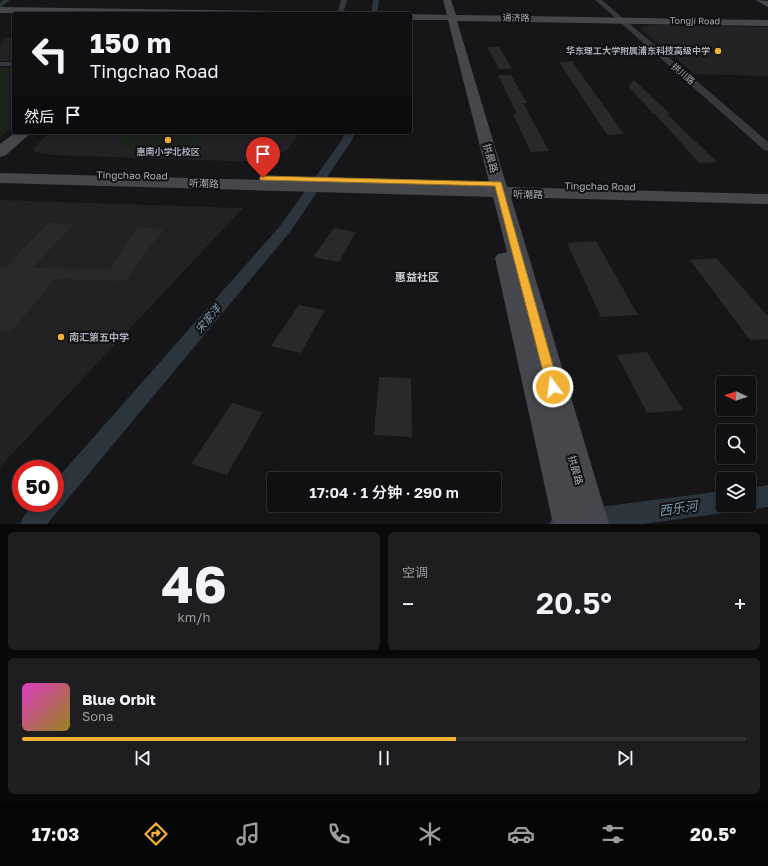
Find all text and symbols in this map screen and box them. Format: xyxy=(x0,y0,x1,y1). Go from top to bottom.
street label: 通济路 xyxy=(502,12,530,23)
street label: Tongji Road xyxy=(670,15,720,26)
text: 150 m xyxy=(90,26,171,59)
icon: left xyxy=(24,28,76,80)
place label: 华东理工大学附属浦东科技高级中学 xyxy=(566,45,710,56)
marker: 华东理工大学附属浦东科技高级中学 xyxy=(713,46,723,56)
text: Tingchao Road xyxy=(90,60,219,82)
street label: 拱川路 xyxy=(670,61,697,87)
icon: arrive xyxy=(62,104,84,126)
text: 然后 xyxy=(24,107,54,125)
marker: 惠南小学北校区 xyxy=(163,135,173,145)
pin xyxy=(246,137,280,178)
street label: 拱晨路 xyxy=(481,142,501,174)
icon: arrive xyxy=(252,143,274,165)
place label: 惠南小学北校区 xyxy=(136,146,200,157)
street label: Tingchao Road xyxy=(96,168,168,182)
street label: 听潮路 xyxy=(189,176,219,190)
street label: Tingchao Road xyxy=(564,179,636,193)
street label: 听潮路 xyxy=(513,188,543,200)
district label: 惠益社区 xyxy=(395,270,439,283)
water label: 宋家洋 xyxy=(192,300,224,335)
place label: 南汇第五中学 xyxy=(69,331,129,343)
marker: 南汇第五中学 xyxy=(56,332,66,342)
position arrow xyxy=(532,366,574,408)
north arrow xyxy=(716,376,756,416)
map controls xyxy=(716,376,756,512)
button: search xyxy=(716,424,756,464)
street label: 拱晨路 xyxy=(566,454,586,486)
speed limit sign: 50 xyxy=(12,460,64,512)
button: layers xyxy=(716,472,756,512)
text: 17:04 · 1 分钟 · 290 m xyxy=(309,483,459,501)
water label: 西乐河 xyxy=(658,497,701,519)
text: 46 xyxy=(161,552,227,614)
text: 空调 xyxy=(402,564,428,580)
text: 20.5° xyxy=(536,585,612,621)
text: − xyxy=(402,590,414,617)
text: + xyxy=(734,590,746,617)
text: km/h xyxy=(177,609,211,625)
text: Blue Orbit xyxy=(82,690,156,708)
text: Sona xyxy=(82,708,113,724)
icon: previous xyxy=(132,747,154,769)
icon: pause xyxy=(373,747,395,769)
icon: next xyxy=(614,747,636,769)
icon: directions xyxy=(142,820,170,848)
icon: music xyxy=(234,820,262,848)
icon: phone xyxy=(325,820,353,848)
icon: climate xyxy=(416,820,444,848)
icon: car xyxy=(507,820,535,848)
icon: filters xyxy=(599,820,627,848)
text: 17:03 xyxy=(32,823,79,845)
text: 20.5° xyxy=(690,823,736,845)

